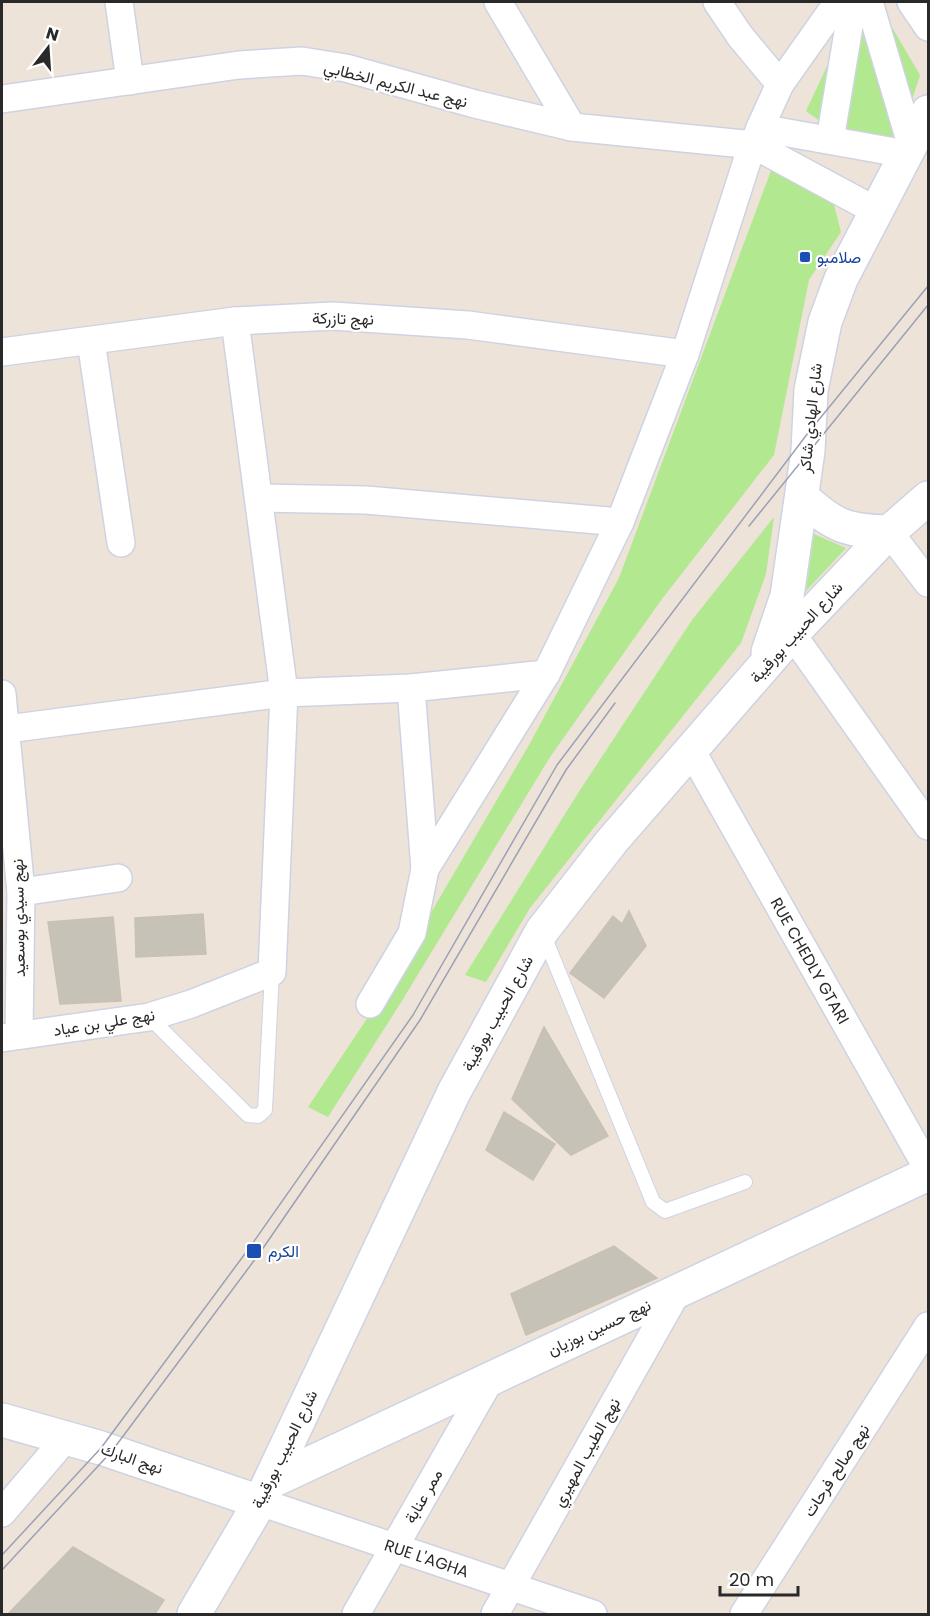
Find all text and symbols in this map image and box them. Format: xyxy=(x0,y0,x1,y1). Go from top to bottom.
north arrow xyxy=(18,18,78,78)
text: N xyxy=(43,21,61,47)
street label: نهج عبد الكريم الخطابي xyxy=(321,56,470,115)
place label: صلامبو xyxy=(817,246,861,269)
marker: صلامبو xyxy=(798,250,812,264)
street label: نهج تازركة xyxy=(312,306,374,331)
street label: شارع الهادي شاكر xyxy=(793,362,830,475)
street label: شارع الحبيب بورقيبة xyxy=(745,577,848,688)
street label: نهج سيدي بوسعيد xyxy=(6,859,33,977)
street label: RUE CHEDLY GTARI xyxy=(765,893,855,1028)
street label: شارع الحبيب بورقيبة xyxy=(456,951,539,1075)
street label: نهج علي بن عياد xyxy=(52,1003,157,1044)
place label: الكرم xyxy=(268,1240,299,1263)
marker: الكرم xyxy=(245,1242,263,1260)
street label: نهج حسين بوزيان xyxy=(544,1293,655,1361)
street label: شارع الحبيب بورقيبة xyxy=(246,1386,323,1512)
street label: نهج الطيب المهيري xyxy=(547,1394,628,1512)
street label: نهج صالح فرحات xyxy=(798,1419,875,1521)
street label: نهج البارك xyxy=(98,1437,166,1480)
street label: ممر عنابة xyxy=(399,1465,448,1528)
street label: RUE L'AGHA xyxy=(381,1534,472,1584)
scale bar xyxy=(720,1559,798,1597)
text: 20 m xyxy=(729,1567,774,1592)

